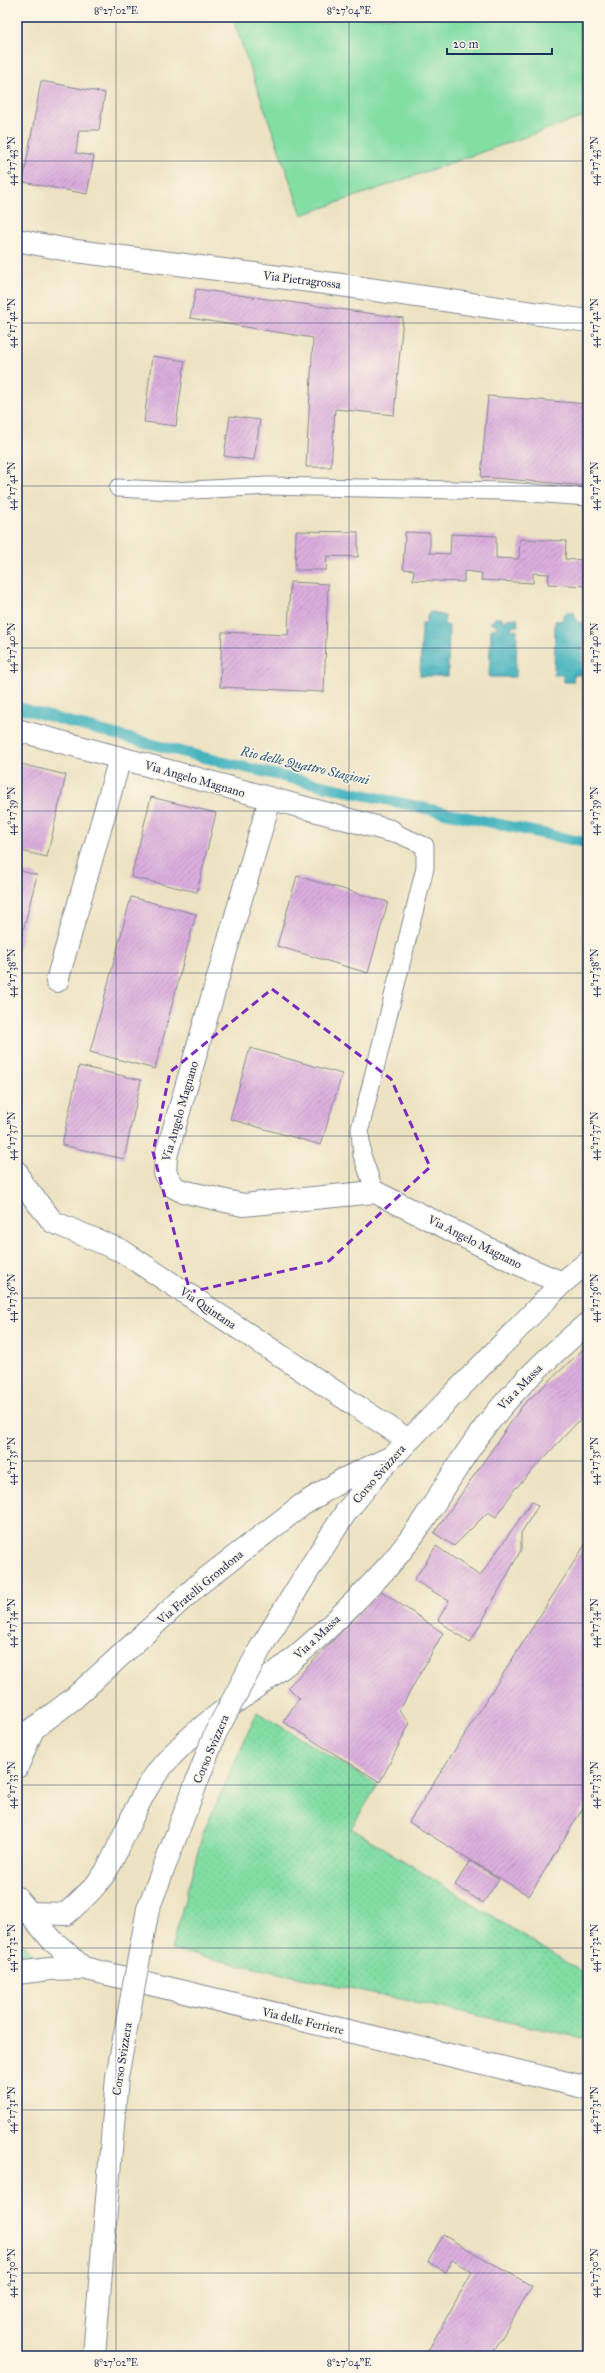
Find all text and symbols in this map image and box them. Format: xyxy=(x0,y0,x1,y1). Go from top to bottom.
text: 8°27'02"E xyxy=(94,5,138,17)
text: 8°27'04"E xyxy=(327,5,371,17)
scale bar xyxy=(447,30,552,56)
text: 20 m xyxy=(453,37,479,51)
text: 44°17'43"N xyxy=(6,136,18,186)
text: 44°17'43"N xyxy=(589,136,601,186)
street label: Via Pietragrossa xyxy=(261,268,343,293)
text: 44°17'42"N xyxy=(6,297,18,348)
text: 44°17'42"N xyxy=(589,297,601,348)
text: 44°17'41"N xyxy=(6,461,18,511)
text: 44°17'41"N xyxy=(589,461,601,511)
text: 44°17'40"N xyxy=(6,622,18,674)
text: 44°17'40"N xyxy=(589,622,601,674)
water label: Rio delle Quattro Stagioni xyxy=(238,743,371,789)
street label: Via Angelo Magnano xyxy=(142,758,247,801)
text: 44°17'39"N xyxy=(6,786,18,836)
text: 44°17'39"N xyxy=(589,786,601,836)
text: 44°17'38"N xyxy=(6,948,18,998)
text: 44°17'38"N xyxy=(589,948,601,998)
street label: Via Angelo Magnano xyxy=(159,1059,202,1164)
text: 44°17'37"N xyxy=(6,1111,18,1161)
text: 44°17'37"N xyxy=(589,1111,601,1161)
street label: Via Angelo Magnano xyxy=(424,1212,524,1273)
text: 44°17'36"N xyxy=(6,1273,18,1322)
text: 44°17'36"N xyxy=(589,1273,601,1322)
street label: Via Quintana xyxy=(176,1284,240,1332)
street label: Via a Massa xyxy=(494,1361,546,1414)
text: 44°17'35"N xyxy=(6,1436,18,1485)
text: 44°17'35"N xyxy=(589,1436,601,1485)
street label: Corso Svizzera xyxy=(350,1441,409,1506)
street label: Via Fratelli Grondona xyxy=(154,1546,246,1628)
text: 44°17'34"N xyxy=(6,1598,18,1648)
text: 44°17'34"N xyxy=(589,1598,601,1648)
street label: Via a Massa xyxy=(290,1611,344,1663)
street label: Corso Svizzera xyxy=(190,1712,232,1786)
text: 44°17'33"N xyxy=(6,1761,18,1809)
text: 44°17'33"N xyxy=(589,1761,601,1809)
text: 44°17'32"N xyxy=(6,1923,18,1972)
text: 44°17'32"N xyxy=(589,1923,601,1972)
street label: Via delle Ferriere xyxy=(260,2005,345,2037)
street label: Corso Svizzera xyxy=(109,2021,135,2096)
text: 44°17'31"N xyxy=(6,2086,18,2134)
text: 44°17'31"N xyxy=(589,2086,601,2134)
text: 44°17'30"N xyxy=(6,2248,18,2298)
text: 44°17'30"N xyxy=(589,2248,601,2298)
text: 8°27'02"E xyxy=(94,2357,138,2369)
text: 8°27'04"E xyxy=(327,2357,371,2369)

